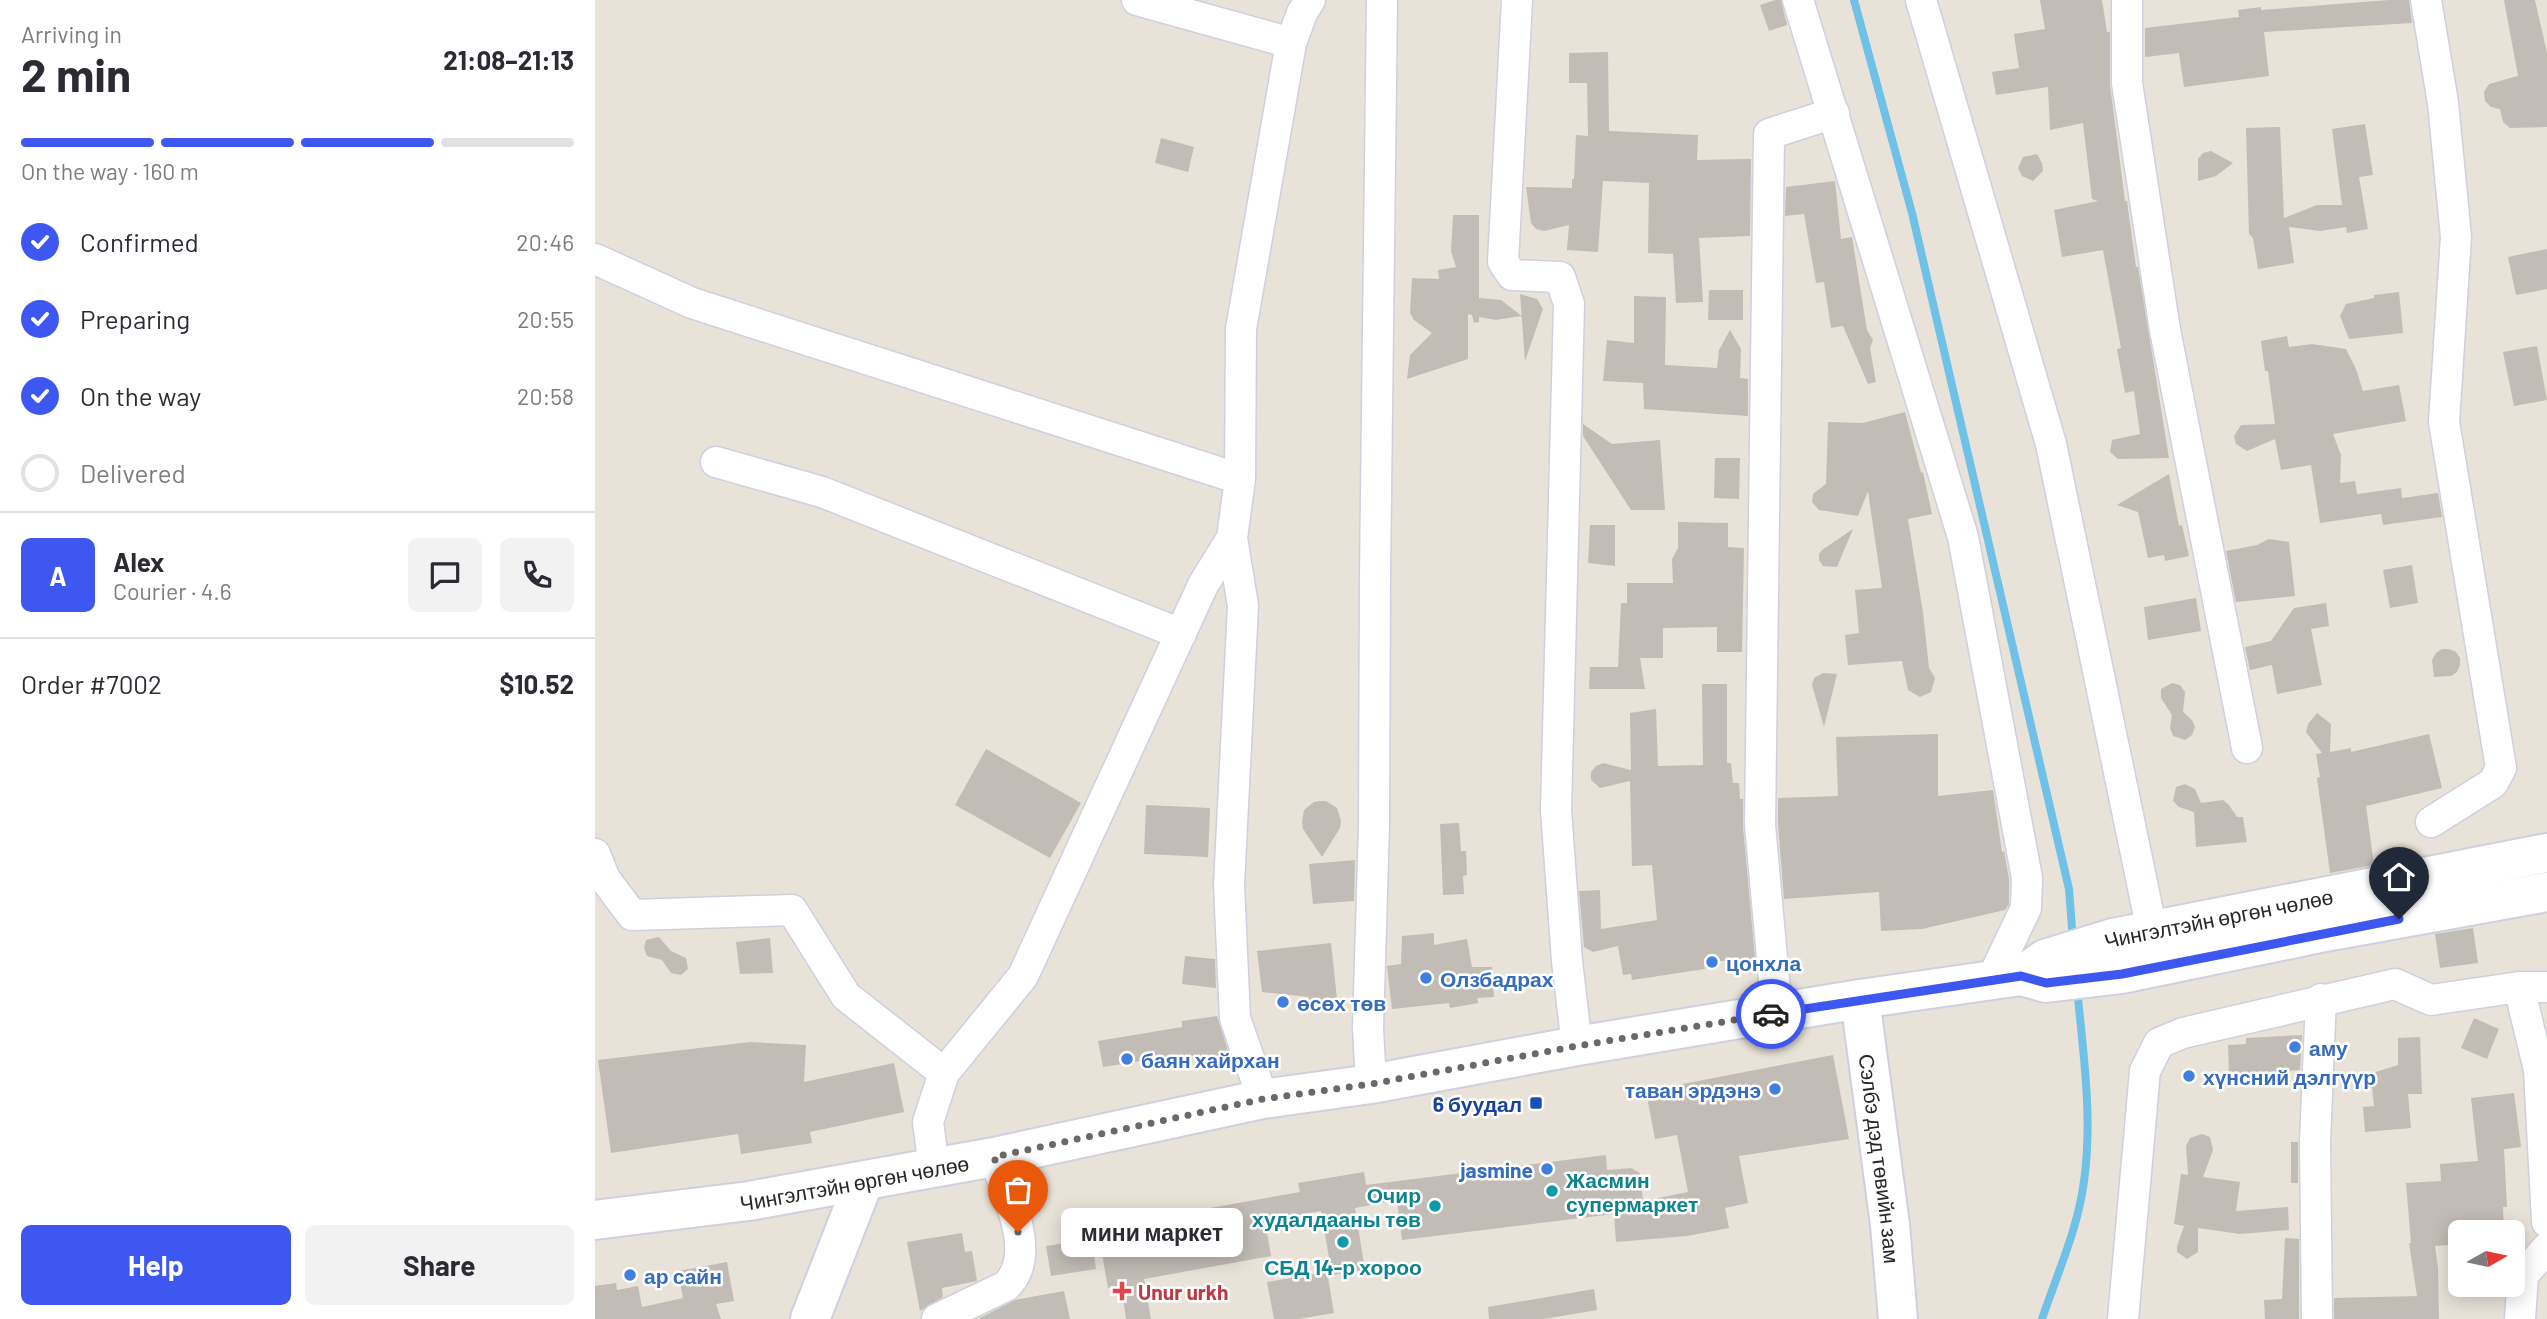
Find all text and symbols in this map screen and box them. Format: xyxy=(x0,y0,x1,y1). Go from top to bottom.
text: Arriving in xyxy=(21,20,122,48)
text: 21:08–21:13 xyxy=(443,44,574,75)
text: 2 min xyxy=(21,46,131,101)
text: On the way · 160 m xyxy=(21,157,199,185)
icon: check xyxy=(21,223,59,261)
text: Confirmed xyxy=(80,226,199,257)
text: 20:46 xyxy=(516,228,574,256)
icon: check xyxy=(21,300,59,338)
text: Preparing xyxy=(80,303,190,334)
text: 20:55 xyxy=(517,305,574,333)
icon: check xyxy=(21,377,59,415)
text: On the way xyxy=(80,380,201,411)
text: 20:58 xyxy=(517,382,574,410)
text: Delivered xyxy=(80,457,186,488)
button: chat xyxy=(408,538,482,612)
button: phone xyxy=(500,538,574,612)
text: Alex xyxy=(113,546,164,577)
text: A xyxy=(49,560,67,591)
text: Courier · 4.6 xyxy=(113,577,232,605)
text: Order #7002 xyxy=(21,668,162,699)
text: $10.52 xyxy=(500,668,574,699)
pin xyxy=(2369,847,2429,919)
icon: home xyxy=(2380,858,2418,896)
street label: Чингэлтэйн өргөн чөлөө xyxy=(2101,883,2335,953)
place label: цонхла xyxy=(1726,950,1801,975)
marker: цонхла xyxy=(1704,954,1720,970)
place label: Олзбадрах xyxy=(1440,966,1554,991)
marker: Олзбадрах xyxy=(1418,970,1434,986)
courier xyxy=(1736,979,1806,1049)
place label: өсөх төв xyxy=(1297,990,1386,1015)
marker: өсөх төв xyxy=(1275,994,1291,1010)
icon: car xyxy=(1752,995,1790,1033)
place label: аму xyxy=(2309,1035,2348,1060)
marker: аму xyxy=(2287,1039,2303,1055)
place label: баян хайрхан xyxy=(1141,1047,1280,1072)
marker: баян хайрхан xyxy=(1119,1051,1135,1067)
street label: Сэлбэ дэд төвийн зам xyxy=(1855,1052,1906,1265)
place label: хүнсний дэлгүүр xyxy=(2203,1064,2376,1089)
marker: хүнсний дэлгүүр xyxy=(2181,1068,2197,1084)
place label: таван эрдэнэ xyxy=(1625,1077,1761,1102)
marker: таван эрдэнэ xyxy=(1767,1081,1783,1097)
place label: 6 буудал xyxy=(1433,1091,1522,1116)
marker: 6 буудал xyxy=(1528,1095,1544,1111)
street label: Чингэлтэйн өргөн чөлөө xyxy=(738,1149,971,1215)
place label: jasmine xyxy=(1458,1157,1533,1182)
pin xyxy=(988,1160,1048,1232)
marker: jasmine xyxy=(1539,1161,1555,1177)
place label: Жасмин супермаркет xyxy=(1565,1167,1698,1216)
icon: bag xyxy=(999,1171,1037,1209)
place label: Очир худалдааны төв xyxy=(1252,1182,1421,1231)
marker: Жасмин супермаркет xyxy=(1544,1183,1560,1199)
marker: Очир худалдааны төв xyxy=(1427,1198,1443,1214)
callout: мини маркет xyxy=(1060,1208,1242,1256)
text: мини маркет xyxy=(1081,1218,1223,1246)
north arrow xyxy=(2448,1220,2525,1297)
map controls xyxy=(2448,1220,2525,1297)
button: Help xyxy=(21,1225,291,1305)
button: Share xyxy=(305,1225,574,1305)
marker: СБД 14-р хороо xyxy=(1335,1234,1351,1250)
place label: СБД 14-р хороо xyxy=(1264,1254,1422,1279)
place label: ар сайн xyxy=(644,1263,722,1288)
marker: ар сайн xyxy=(622,1267,638,1283)
place label: Unur urkh xyxy=(1138,1279,1229,1304)
marker: Unur urkh xyxy=(1112,1281,1132,1301)

